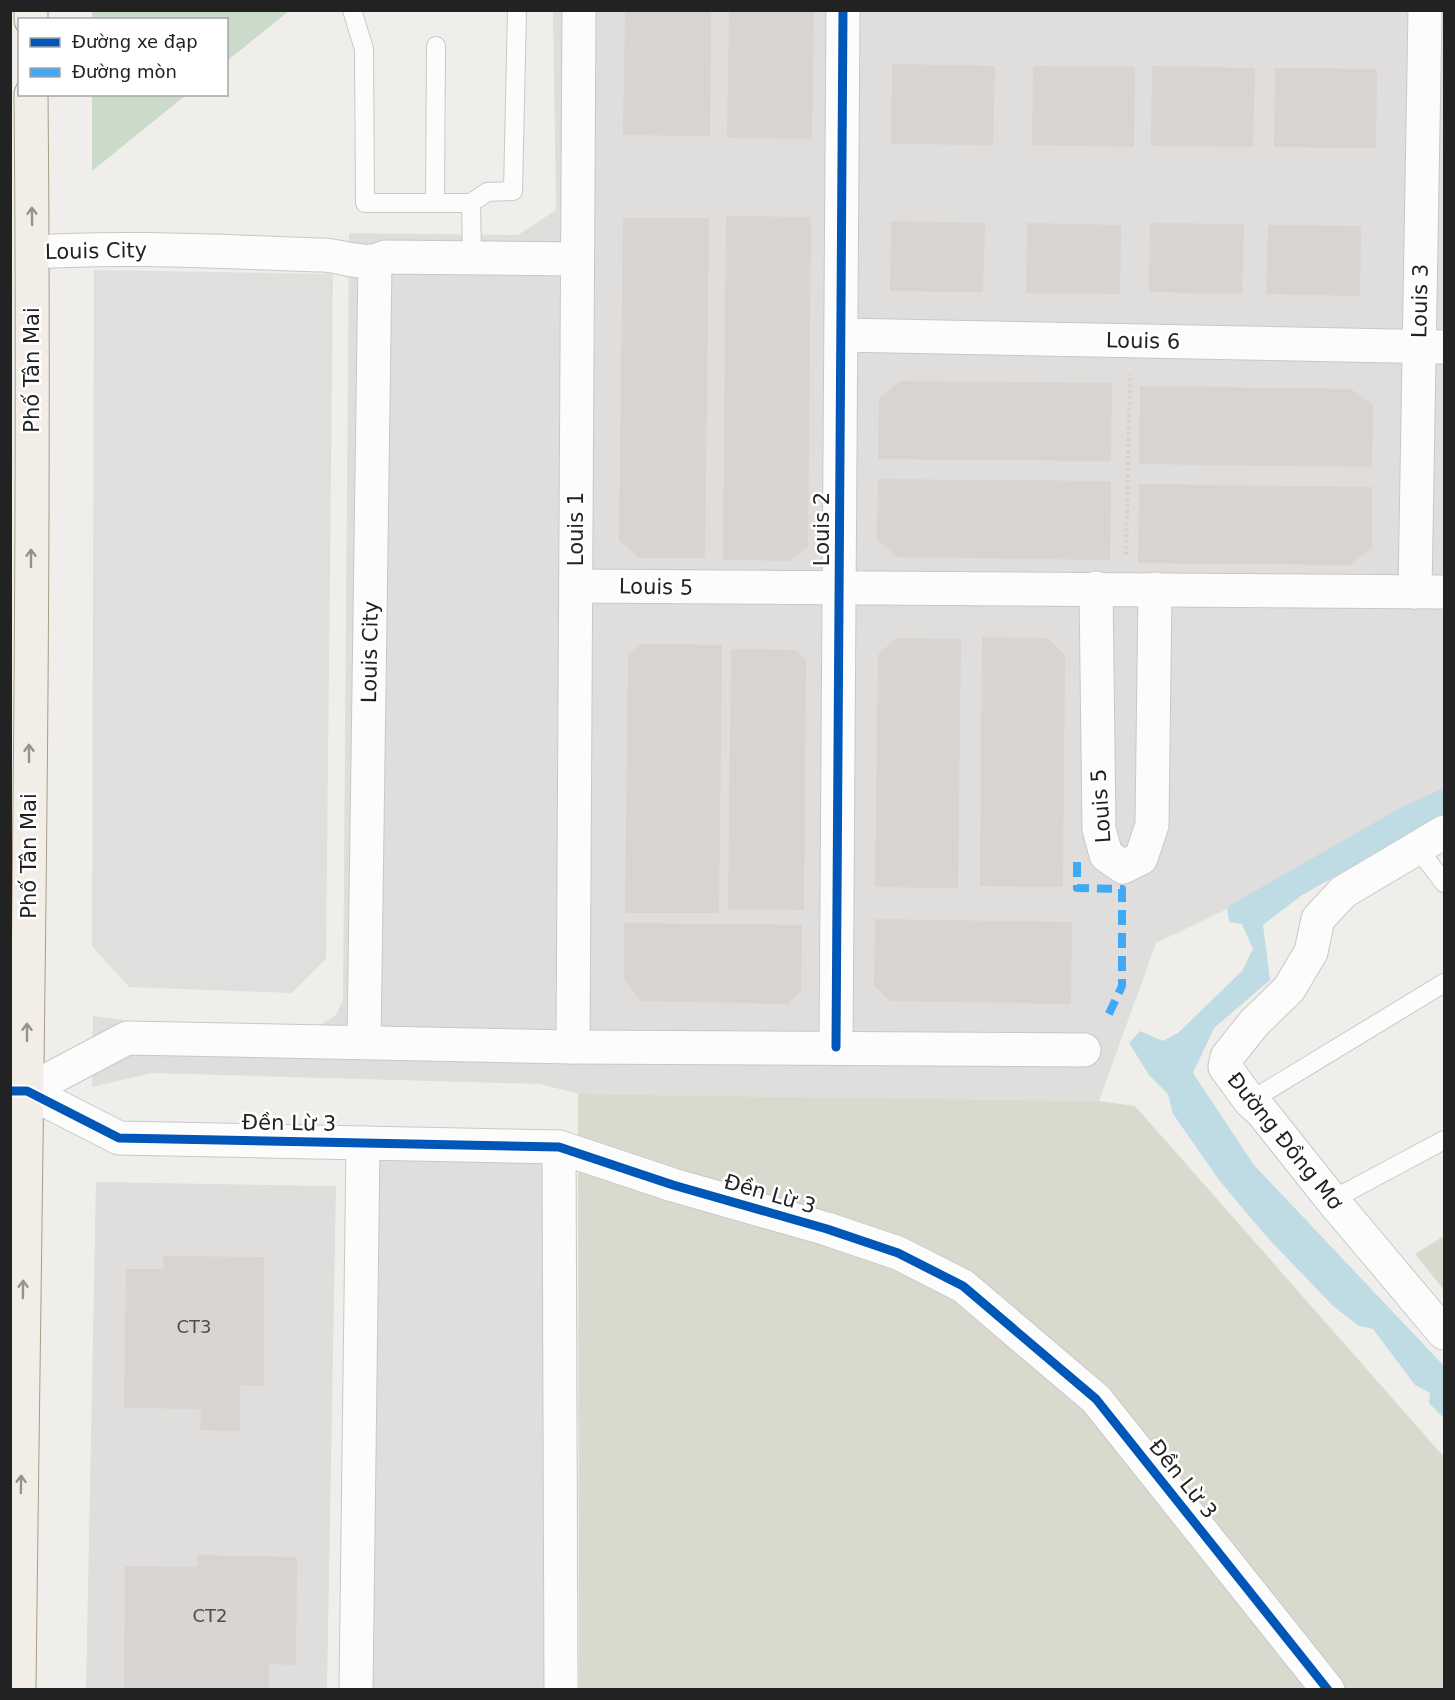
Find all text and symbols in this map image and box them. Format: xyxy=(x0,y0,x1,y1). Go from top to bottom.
legend xyxy=(18,18,228,96)
text: Đường xe đạp xyxy=(72,31,198,52)
text: Đường mòn xyxy=(72,61,177,82)
one-way arrow xyxy=(26,207,38,227)
street label: Louis City xyxy=(45,238,147,264)
street label: Louis 3 xyxy=(1407,264,1433,338)
street label: Phố Tân Mai xyxy=(20,307,44,433)
street label: Louis 6 xyxy=(1106,328,1180,354)
street label: Louis 1 xyxy=(564,492,588,566)
street label: Louis 2 xyxy=(810,492,834,566)
one-way arrow xyxy=(25,549,36,569)
street label: Louis 5 xyxy=(619,574,693,600)
street label: Louis City xyxy=(357,601,383,703)
one-way arrow xyxy=(23,744,35,764)
street label: Louis 5 xyxy=(1086,768,1116,844)
street label: Phố Tân Mai xyxy=(17,793,41,919)
one-way arrow xyxy=(21,1023,33,1043)
street label: Đường Đồng Mơ xyxy=(1222,1068,1348,1214)
street label: Đền Lừ 3 xyxy=(242,1110,336,1136)
street label: Đền Lừ 3 xyxy=(721,1169,819,1219)
one-way arrow xyxy=(17,1280,29,1300)
house number: CT3 xyxy=(176,1316,212,1337)
street label: Đền Lừ 3 xyxy=(1144,1435,1222,1523)
one-way arrow xyxy=(15,1475,27,1495)
house number: CT2 xyxy=(192,1605,228,1626)

